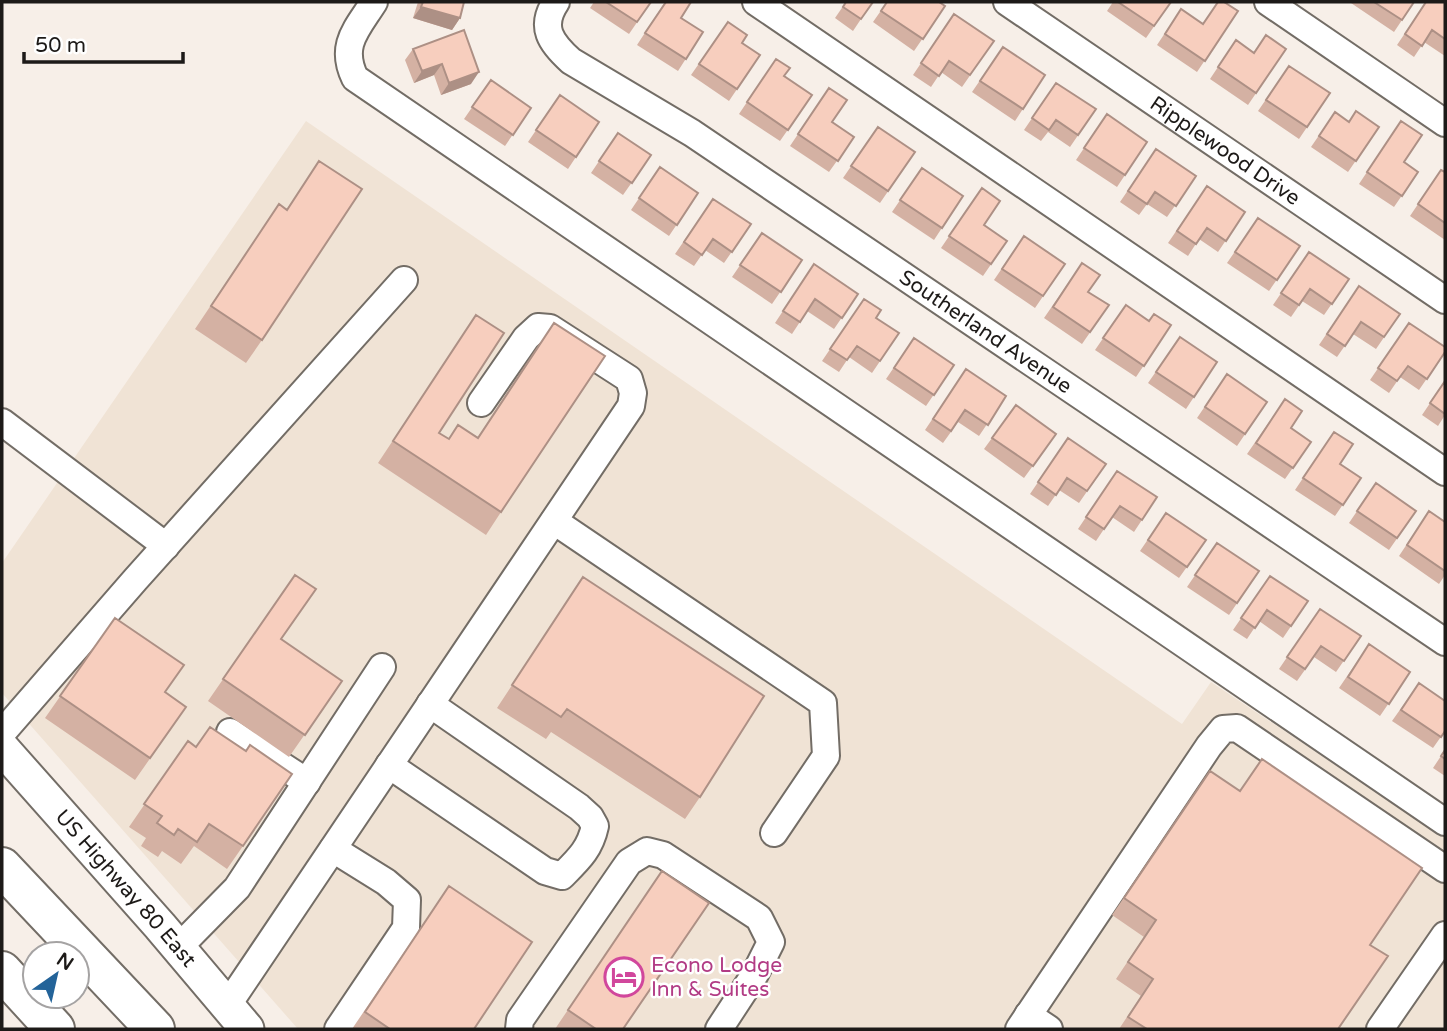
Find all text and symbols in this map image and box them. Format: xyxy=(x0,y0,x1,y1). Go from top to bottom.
scale bar xyxy=(24,21,184,65)
text: 50 m xyxy=(35,33,86,58)
street label: Ripplewood Drive xyxy=(1145,91,1305,210)
street label: Southerland Avenue xyxy=(895,264,1077,399)
street label: US Highway 80 East xyxy=(50,804,201,972)
north arrow xyxy=(21,940,91,1010)
text: N xyxy=(52,948,77,975)
place label: Econo Lodge Inn & Suites xyxy=(651,953,782,1002)
hotel icon: Econo Lodge Inn & Suites xyxy=(603,956,645,998)

